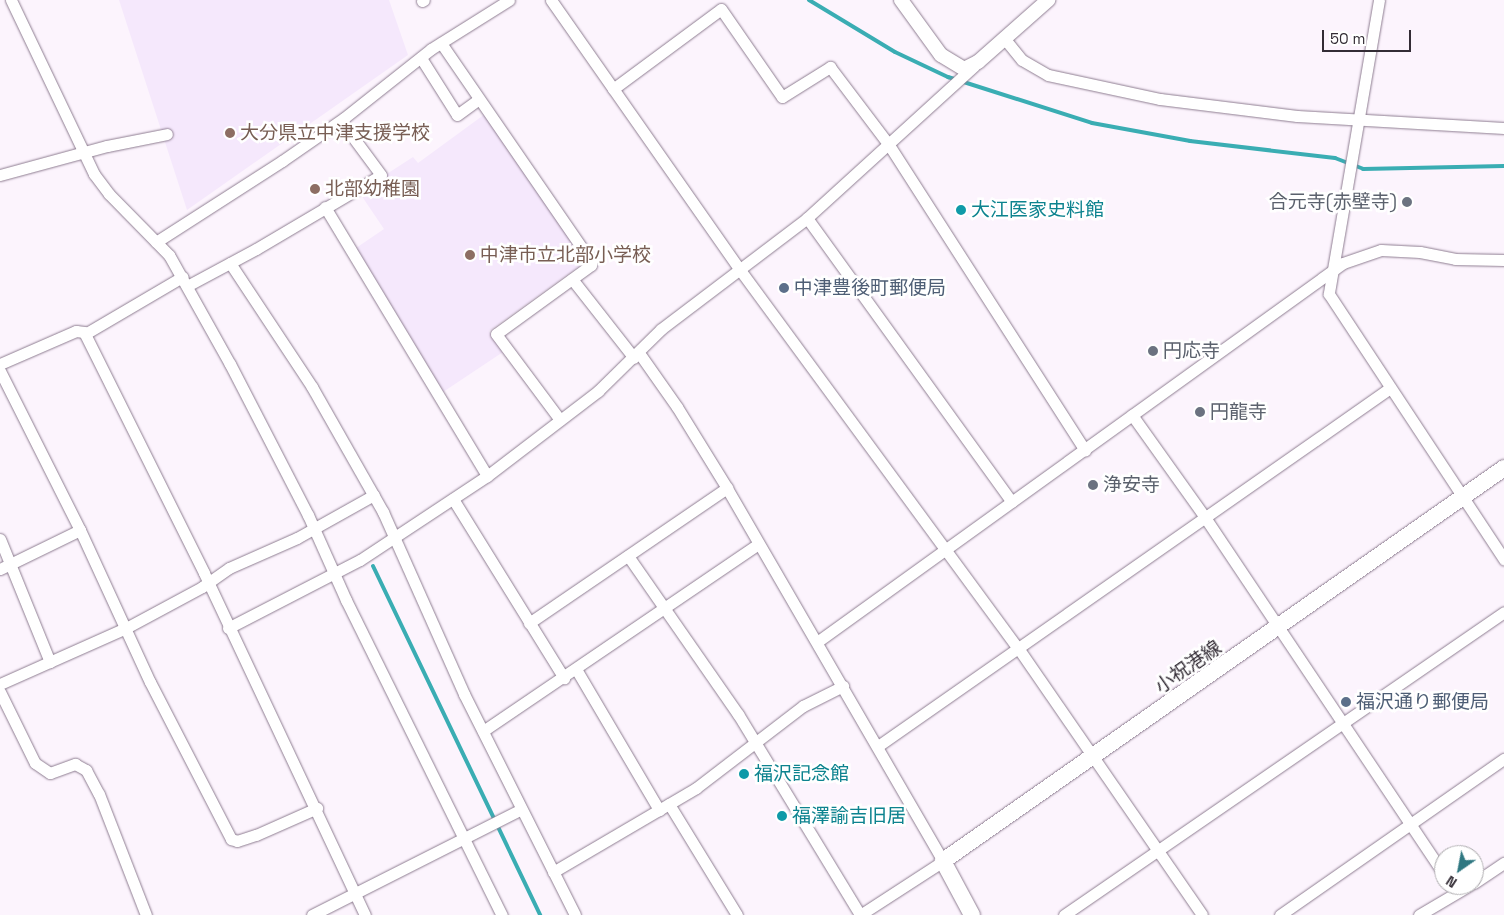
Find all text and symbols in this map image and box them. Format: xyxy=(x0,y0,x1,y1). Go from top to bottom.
scale bar xyxy=(1324,20,1413,52)
text: 50 m xyxy=(1330,29,1365,48)
place label: 大分県立中津支援学校 xyxy=(240,122,430,144)
marker: 大分県立中津支援学校 xyxy=(224,127,236,139)
place label: 北部幼稚園 xyxy=(325,178,420,200)
marker: 北部幼稚園 xyxy=(309,183,321,195)
place label: 合元寺(赤壁寺) xyxy=(1269,191,1397,213)
marker: 合元寺(赤壁寺) xyxy=(1401,196,1413,208)
place label: 大江医家史料館 xyxy=(971,199,1104,221)
marker: 大江医家史料館 xyxy=(955,204,967,216)
place label: 中津市立北部小学校 xyxy=(480,244,651,266)
marker: 中津市立北部小学校 xyxy=(464,249,476,261)
place label: 中津豊後町郵便局 xyxy=(794,277,946,299)
marker: 中津豊後町郵便局 xyxy=(778,282,790,294)
place label: 円応寺 xyxy=(1163,340,1220,362)
marker: 円応寺 xyxy=(1147,345,1159,357)
place label: 円龍寺 xyxy=(1210,401,1267,423)
marker: 円龍寺 xyxy=(1194,406,1206,418)
place label: 浄安寺 xyxy=(1103,474,1160,496)
marker: 浄安寺 xyxy=(1087,479,1099,491)
street label: 小祝港線 xyxy=(1150,636,1226,698)
place label: 福沢通り郵便局 xyxy=(1356,691,1489,713)
marker: 福沢通り郵便局 xyxy=(1340,696,1352,708)
place label: 福沢記念館 xyxy=(754,763,849,785)
marker: 福沢記念館 xyxy=(738,768,750,780)
place label: 福澤諭吉旧居 xyxy=(792,805,906,827)
marker: 福澤諭吉旧居 xyxy=(776,810,788,822)
north arrow xyxy=(1434,845,1484,895)
text: N xyxy=(1443,872,1460,892)

